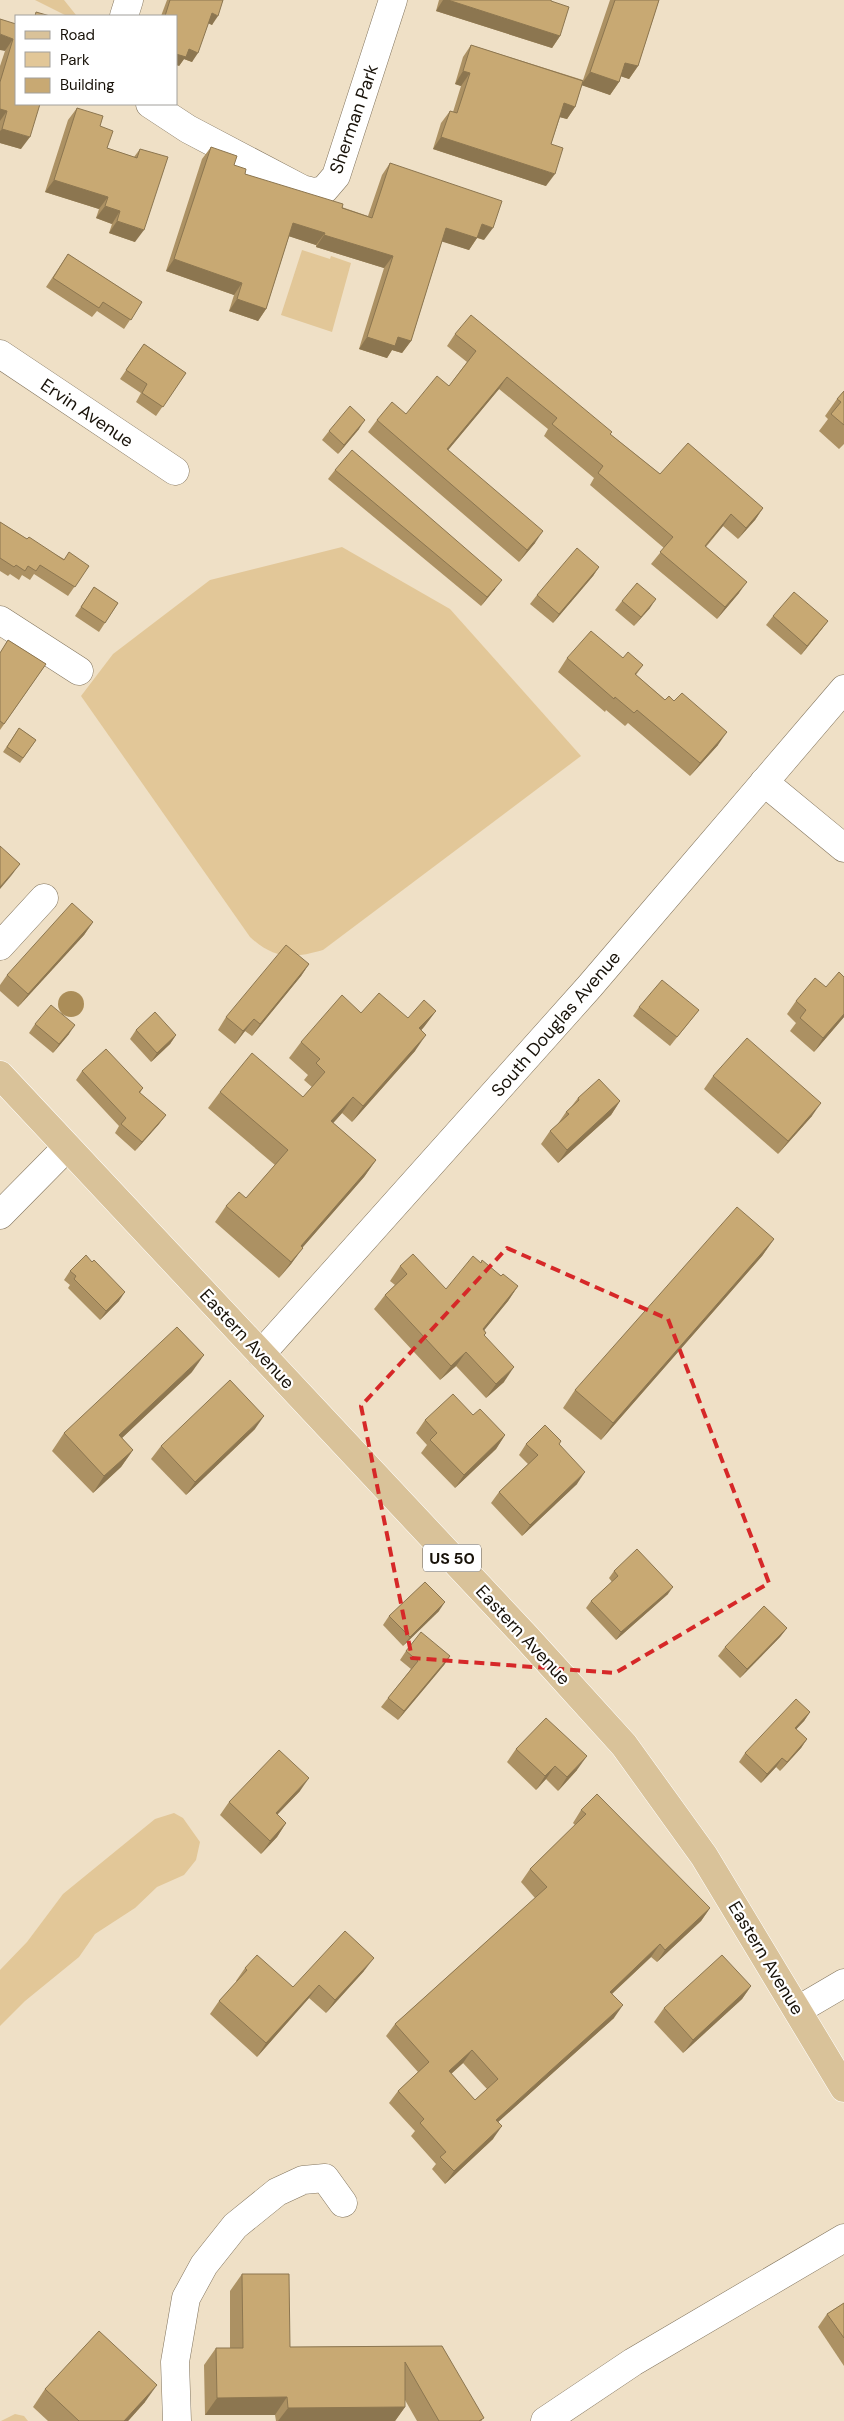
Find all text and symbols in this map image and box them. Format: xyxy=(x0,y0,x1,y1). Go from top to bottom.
legend xyxy=(15,15,178,105)
text: Road xyxy=(60,25,95,45)
text: Park xyxy=(60,50,90,70)
street label: Sherman Park xyxy=(324,61,384,177)
text: Building xyxy=(60,75,115,95)
street label: Ervin Avenue xyxy=(36,373,138,453)
street label: South Douglas Avenue xyxy=(486,946,626,1102)
street label: Eastern Avenue xyxy=(194,1284,300,1394)
road number: US 50 xyxy=(423,1545,481,1572)
street label: Eastern Avenue xyxy=(470,1580,576,1690)
street label: Eastern Avenue xyxy=(723,1897,809,2019)

